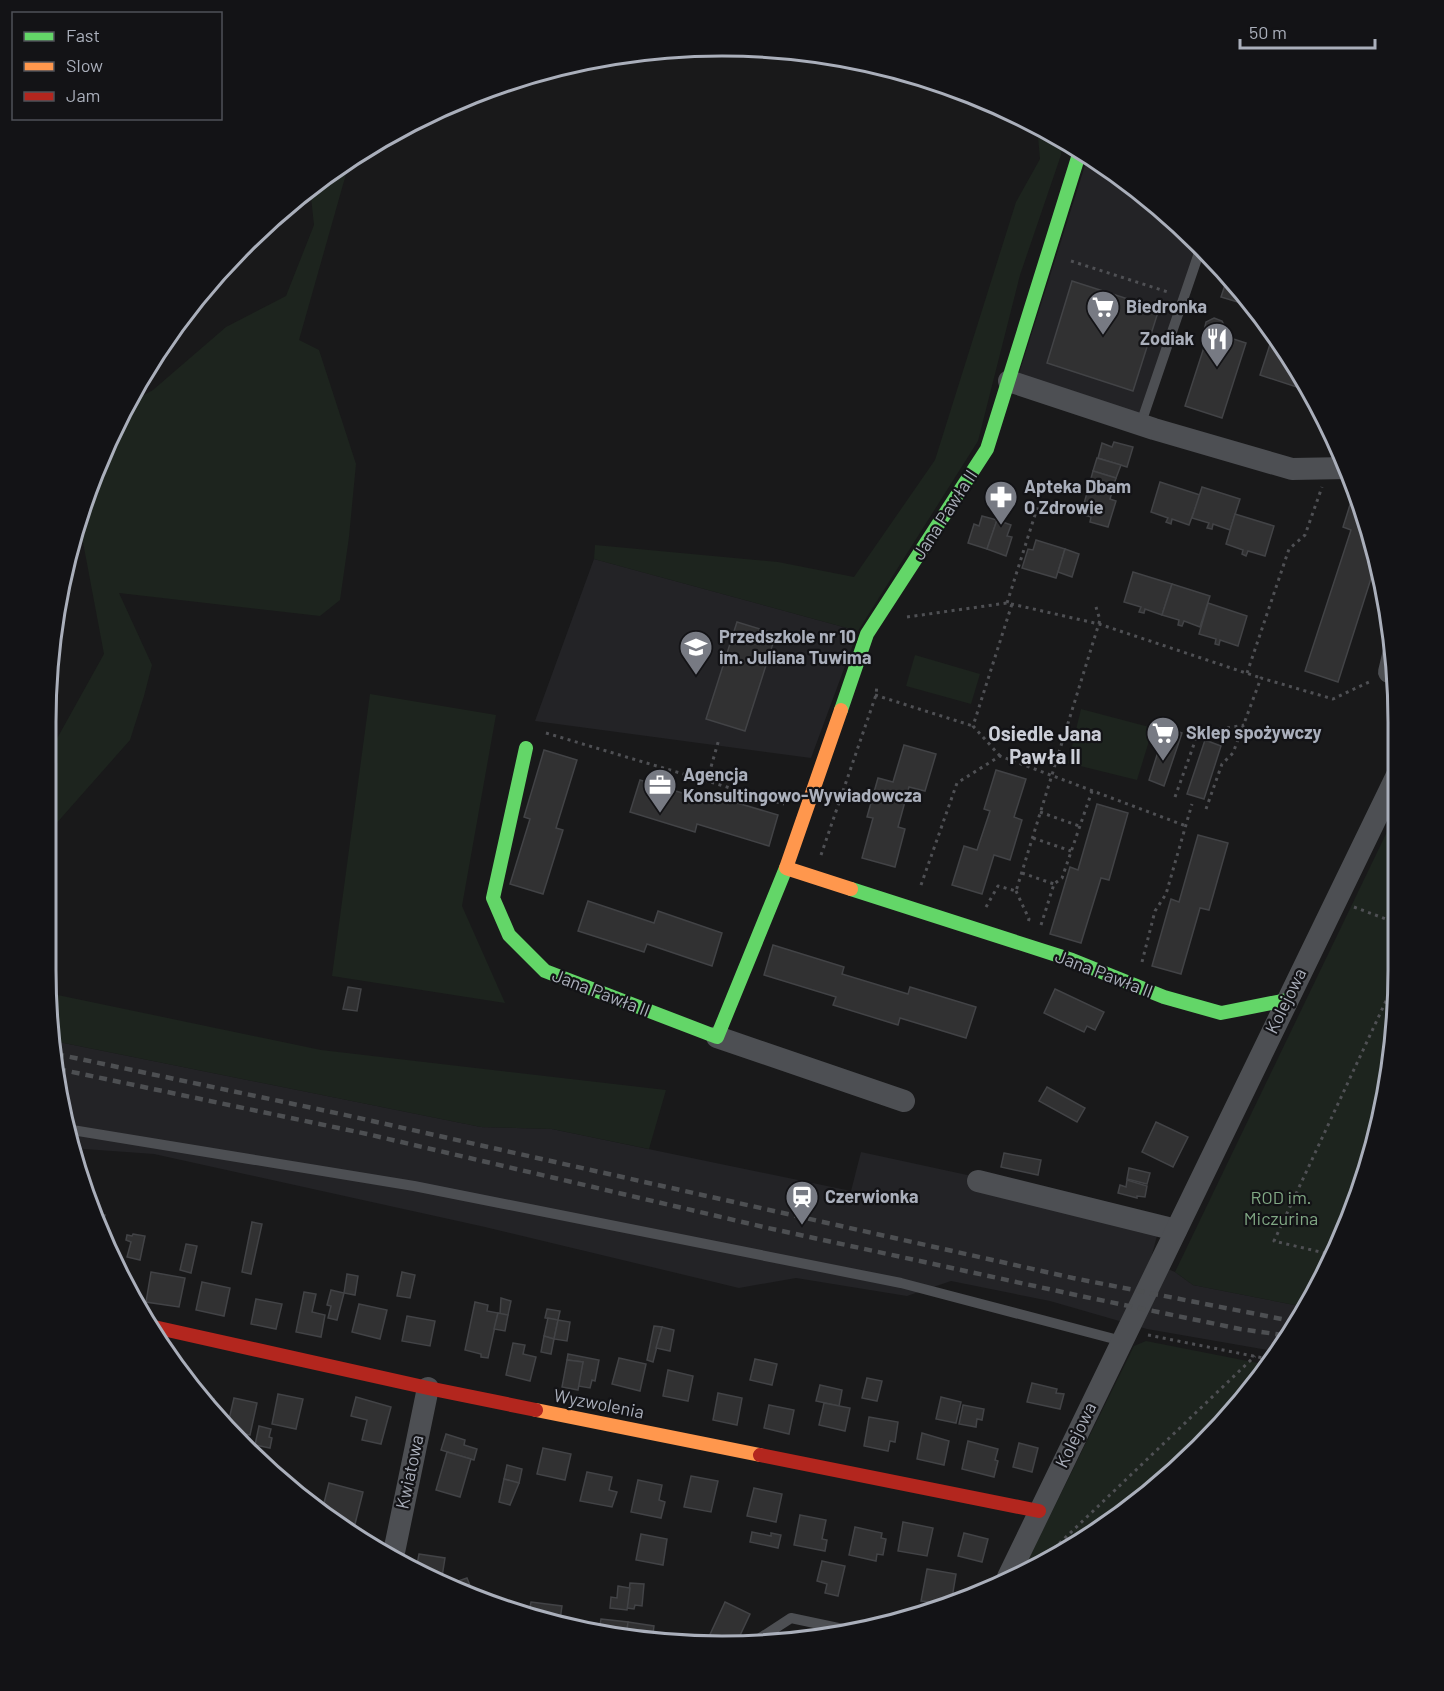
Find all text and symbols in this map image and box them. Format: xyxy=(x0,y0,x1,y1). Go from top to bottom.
legend xyxy=(12,12,222,120)
scale bar xyxy=(1240,12,1375,50)
text: 50 m xyxy=(1249,21,1287,43)
text: Fast xyxy=(66,24,100,46)
text: Slow xyxy=(66,54,103,76)
text: Jam xyxy=(66,84,100,106)
supermarket icon: Biedronka xyxy=(1085,289,1121,336)
place label: Biedronka xyxy=(1126,295,1207,317)
restaurant icon: Zodiak xyxy=(1199,321,1235,368)
place label: Zodiak xyxy=(1140,327,1194,349)
street label: Jana Pawła II xyxy=(907,465,981,564)
place label: Apteka Dbam O Zdrowie xyxy=(1024,475,1131,518)
pharmacy icon: Apteka Dbam O Zdrowie xyxy=(983,479,1019,526)
place label: Przedszkole nr 10 im. Juliana Tuwima xyxy=(719,625,871,668)
school or university icon: Przedszkole nr 10 im. Juliana Tuwima xyxy=(678,629,714,676)
supermarket icon: Sklep spożywczy xyxy=(1145,715,1181,762)
district label: Osiedle Jana Pawła II xyxy=(988,721,1102,768)
place label: Sklep spożywczy xyxy=(1186,721,1322,743)
place label: Agencja Konsultingowo-Wywiadowcza xyxy=(683,763,922,806)
office icon: Agencja Konsultingowo-Wywiadowcza xyxy=(642,767,678,814)
street label: Jana Pawła II xyxy=(1052,944,1156,1002)
street label: Jana Pawła II xyxy=(549,963,653,1021)
street label: Kolejowa xyxy=(1260,964,1310,1037)
station icon: Czerwionka xyxy=(784,1179,820,1226)
place label: Czerwionka xyxy=(825,1185,918,1207)
park label: ROD im. Miczurina xyxy=(1244,1186,1318,1229)
street label: Wyzwolenia xyxy=(552,1383,646,1423)
street label: Kolejowa xyxy=(1050,1398,1100,1471)
street label: Kwiatowa xyxy=(390,1433,428,1511)

